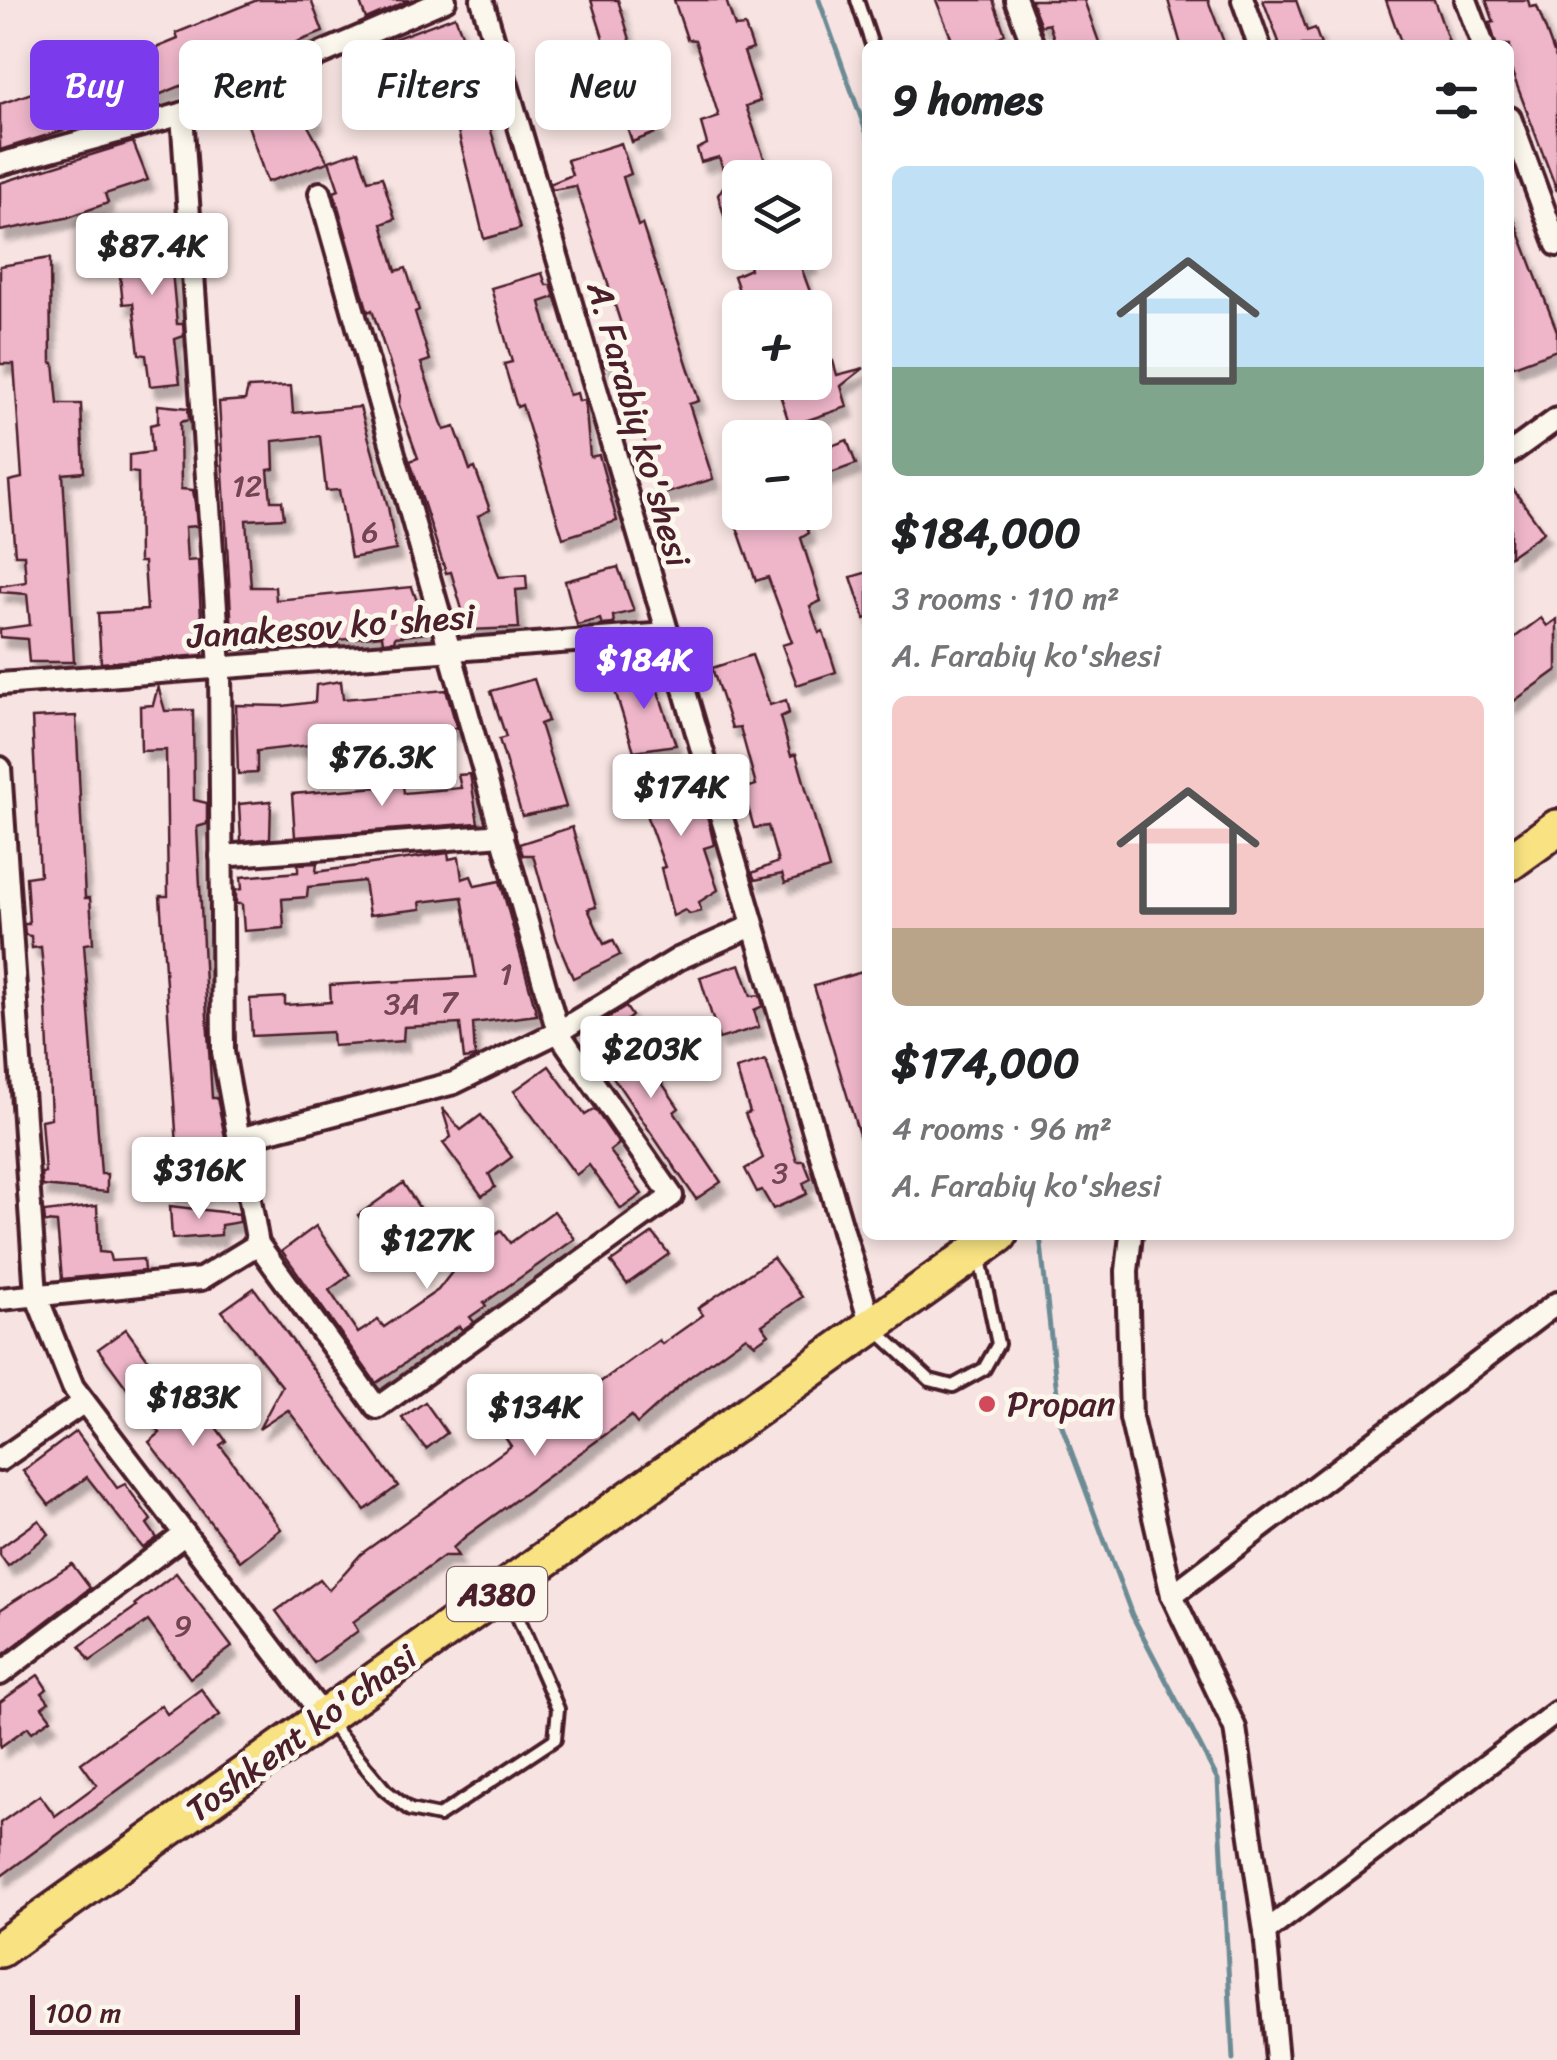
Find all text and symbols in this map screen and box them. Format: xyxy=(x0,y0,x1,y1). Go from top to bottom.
chip: Buy xyxy=(30,40,159,130)
chip: Rent xyxy=(179,40,322,130)
chip: Filters xyxy=(342,40,515,130)
chip: New xyxy=(535,40,671,130)
text: 9 homes xyxy=(892,63,1043,137)
icon: filters xyxy=(1429,73,1484,128)
map controls xyxy=(722,160,832,530)
button: layers xyxy=(722,160,832,270)
pin: $87.4K xyxy=(71,213,233,298)
text: $87.4K xyxy=(98,217,206,274)
icon: home xyxy=(1098,231,1278,411)
street label: A. Farabiy ko'shesi xyxy=(568,273,710,575)
button: + xyxy=(722,290,832,400)
button: − xyxy=(722,420,832,530)
house number: 12 xyxy=(232,459,262,513)
text: $184,000 xyxy=(892,496,1081,570)
house number: 6 xyxy=(361,505,379,559)
text: 3 rooms · 110 m² xyxy=(892,570,1120,627)
street label: Janakesov ko'shesi xyxy=(184,585,478,667)
pin: $184K xyxy=(574,627,714,712)
text: A. Farabiy ko'shesi xyxy=(892,627,1161,684)
text: $184K xyxy=(597,631,691,688)
pin: $76.3K xyxy=(301,724,463,809)
text: $76.3K xyxy=(330,728,434,785)
pin: $174K xyxy=(611,754,751,839)
text: $174K xyxy=(635,758,728,815)
icon: home xyxy=(1098,761,1278,941)
house number: 1 xyxy=(500,947,512,1001)
house number: 7 xyxy=(440,975,459,1029)
house number: 3A xyxy=(384,977,420,1031)
pin: $203K xyxy=(581,1016,721,1101)
text: $203K xyxy=(602,1020,700,1077)
text: $174,000 xyxy=(892,1026,1079,1100)
text: 4 rooms · 96 m² xyxy=(892,1100,1112,1157)
pin: $316K xyxy=(129,1137,269,1222)
text: $316K xyxy=(154,1141,244,1198)
house number: 3 xyxy=(772,1146,788,1200)
text: A. Farabiy ko'shesi xyxy=(892,1157,1161,1214)
pin: $127K xyxy=(357,1207,497,1292)
text: $127K xyxy=(381,1211,473,1268)
pin: $183K xyxy=(123,1364,263,1449)
text: $183K xyxy=(147,1368,239,1425)
place label: Propan xyxy=(1007,1373,1115,1435)
pin: $134K xyxy=(465,1374,605,1459)
text: $134K xyxy=(489,1378,581,1435)
marker: Propan xyxy=(976,1393,998,1415)
road number: A380 xyxy=(447,1567,547,1621)
house number: 9 xyxy=(174,1599,192,1653)
street label: Toshkent ko'chasi xyxy=(172,1626,431,1839)
text: 100 m xyxy=(45,1988,121,2037)
scale bar xyxy=(30,1990,300,2034)

